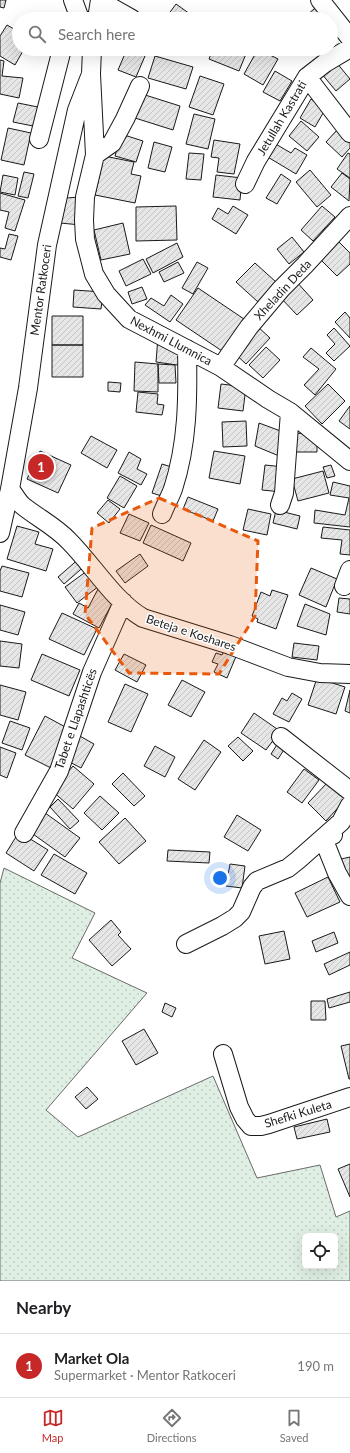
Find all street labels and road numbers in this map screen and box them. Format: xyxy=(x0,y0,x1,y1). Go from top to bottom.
street label: Jetullah Kastrati xyxy=(253,78,310,158)
street label: Mentor Ratkoceri xyxy=(27,243,54,336)
street label: Xheladin Deda xyxy=(251,256,314,323)
street label: Nexhmi Llumnica xyxy=(128,313,215,368)
street label: Beteja e Koshares xyxy=(144,611,238,654)
street label: Tabet e Llapashticës xyxy=(51,667,100,771)
street label: Shefki Kuleta xyxy=(262,1096,333,1131)

